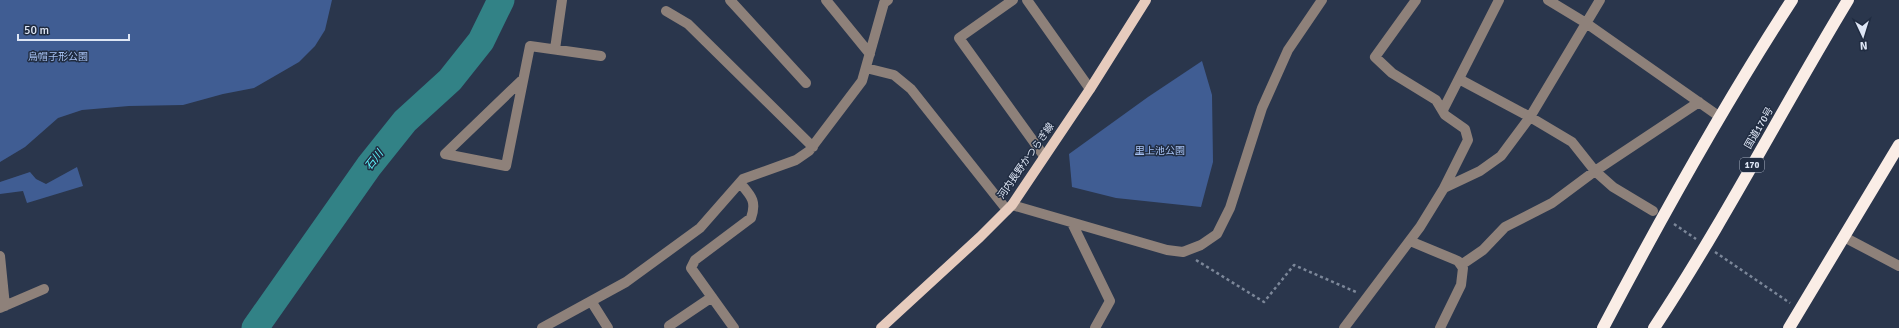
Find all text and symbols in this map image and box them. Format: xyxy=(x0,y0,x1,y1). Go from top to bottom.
scale bar xyxy=(18,16,129,42)
north arrow xyxy=(1843,16,1883,56)
text: 50 m xyxy=(24,23,49,38)
text: N xyxy=(1859,39,1868,52)
park label: 烏帽子形公園 xyxy=(28,51,88,63)
street label: 国道170号 xyxy=(1742,105,1776,151)
street label: 河内長野かつらぎ線 xyxy=(995,121,1057,201)
park label: 里上池公園 xyxy=(1135,145,1185,157)
water label: 石川 xyxy=(362,147,387,173)
road number: 170 xyxy=(1740,158,1764,172)

